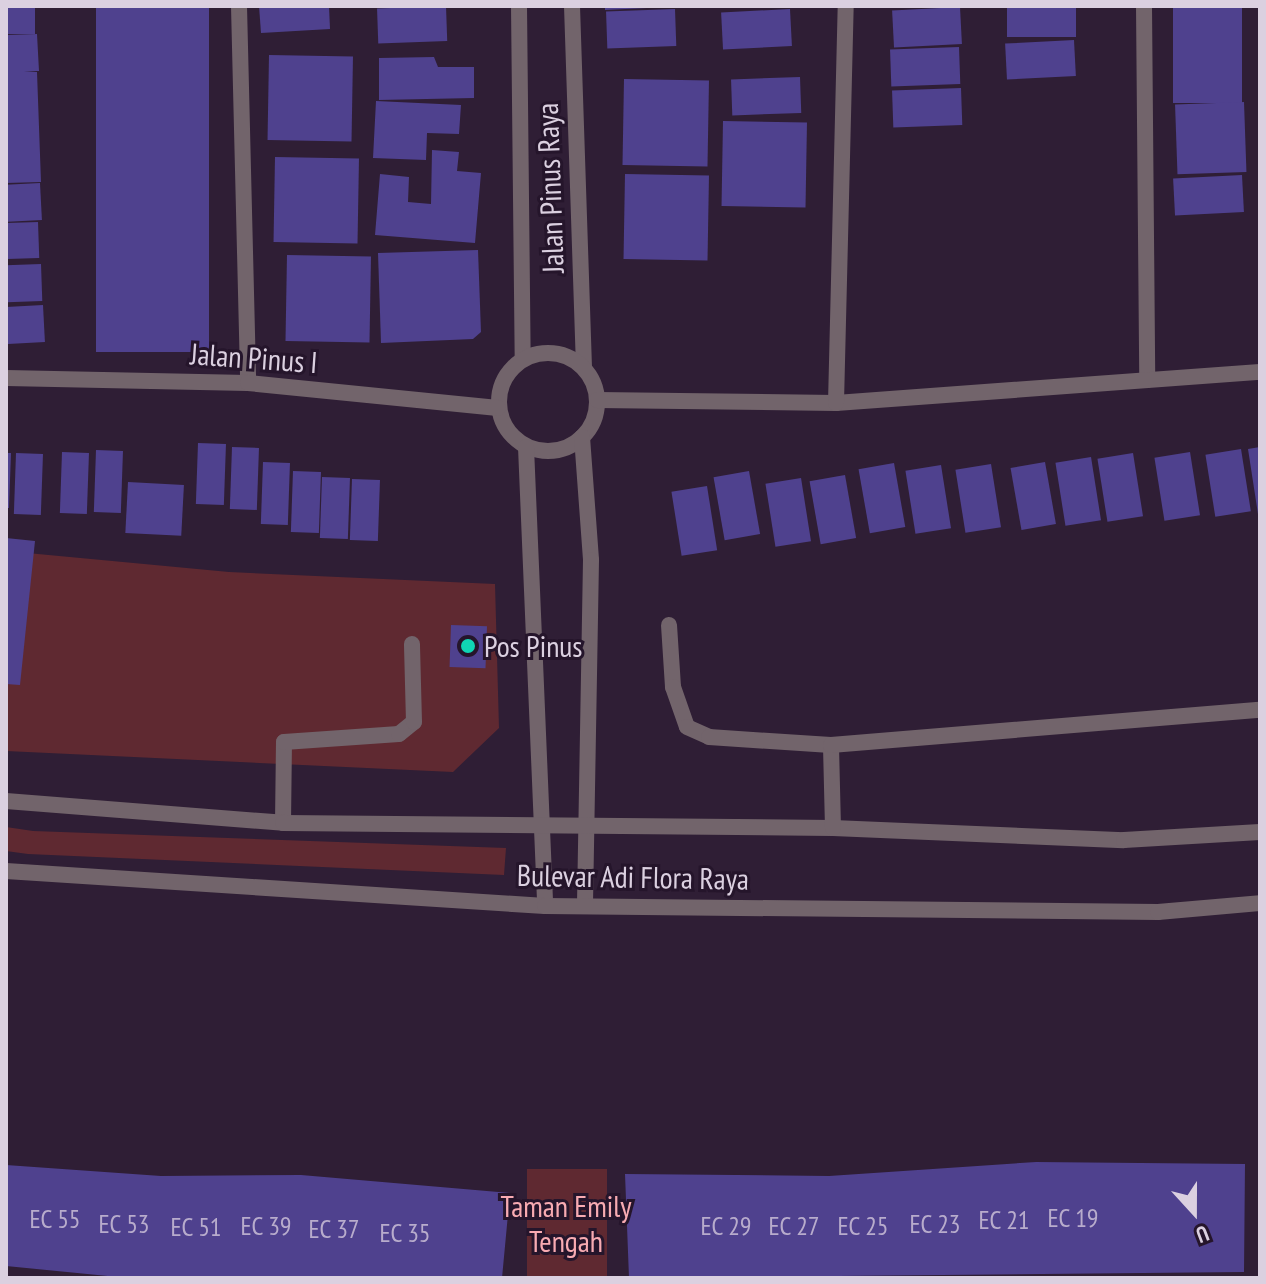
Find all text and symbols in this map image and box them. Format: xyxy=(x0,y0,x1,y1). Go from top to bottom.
street label: Jalan Pinus Raya xyxy=(529,102,571,274)
street label: Jalan Pinus I xyxy=(189,336,319,380)
place label: Pos Pinus xyxy=(484,628,582,664)
marker: Pos Pinus xyxy=(459,637,477,655)
street label: Bulevar Adi Flora Raya xyxy=(516,857,750,897)
north arrow xyxy=(1154,1172,1234,1252)
park label: Taman Emily Tengah xyxy=(500,1188,632,1258)
house number: EC 19 xyxy=(1047,1202,1099,1234)
house number: EC 55 xyxy=(29,1203,81,1235)
house number: EC 21 xyxy=(978,1204,1030,1236)
house number: EC 53 xyxy=(98,1208,150,1240)
house number: EC 23 xyxy=(909,1208,961,1240)
house number: EC 39 xyxy=(240,1210,292,1242)
house number: EC 29 xyxy=(700,1210,752,1242)
house number: EC 27 xyxy=(768,1210,820,1242)
house number: EC 25 xyxy=(837,1210,889,1242)
house number: EC 51 xyxy=(170,1211,222,1243)
house number: EC 37 xyxy=(308,1213,360,1245)
house number: EC 35 xyxy=(379,1217,431,1249)
text: U xyxy=(1192,1219,1213,1250)

